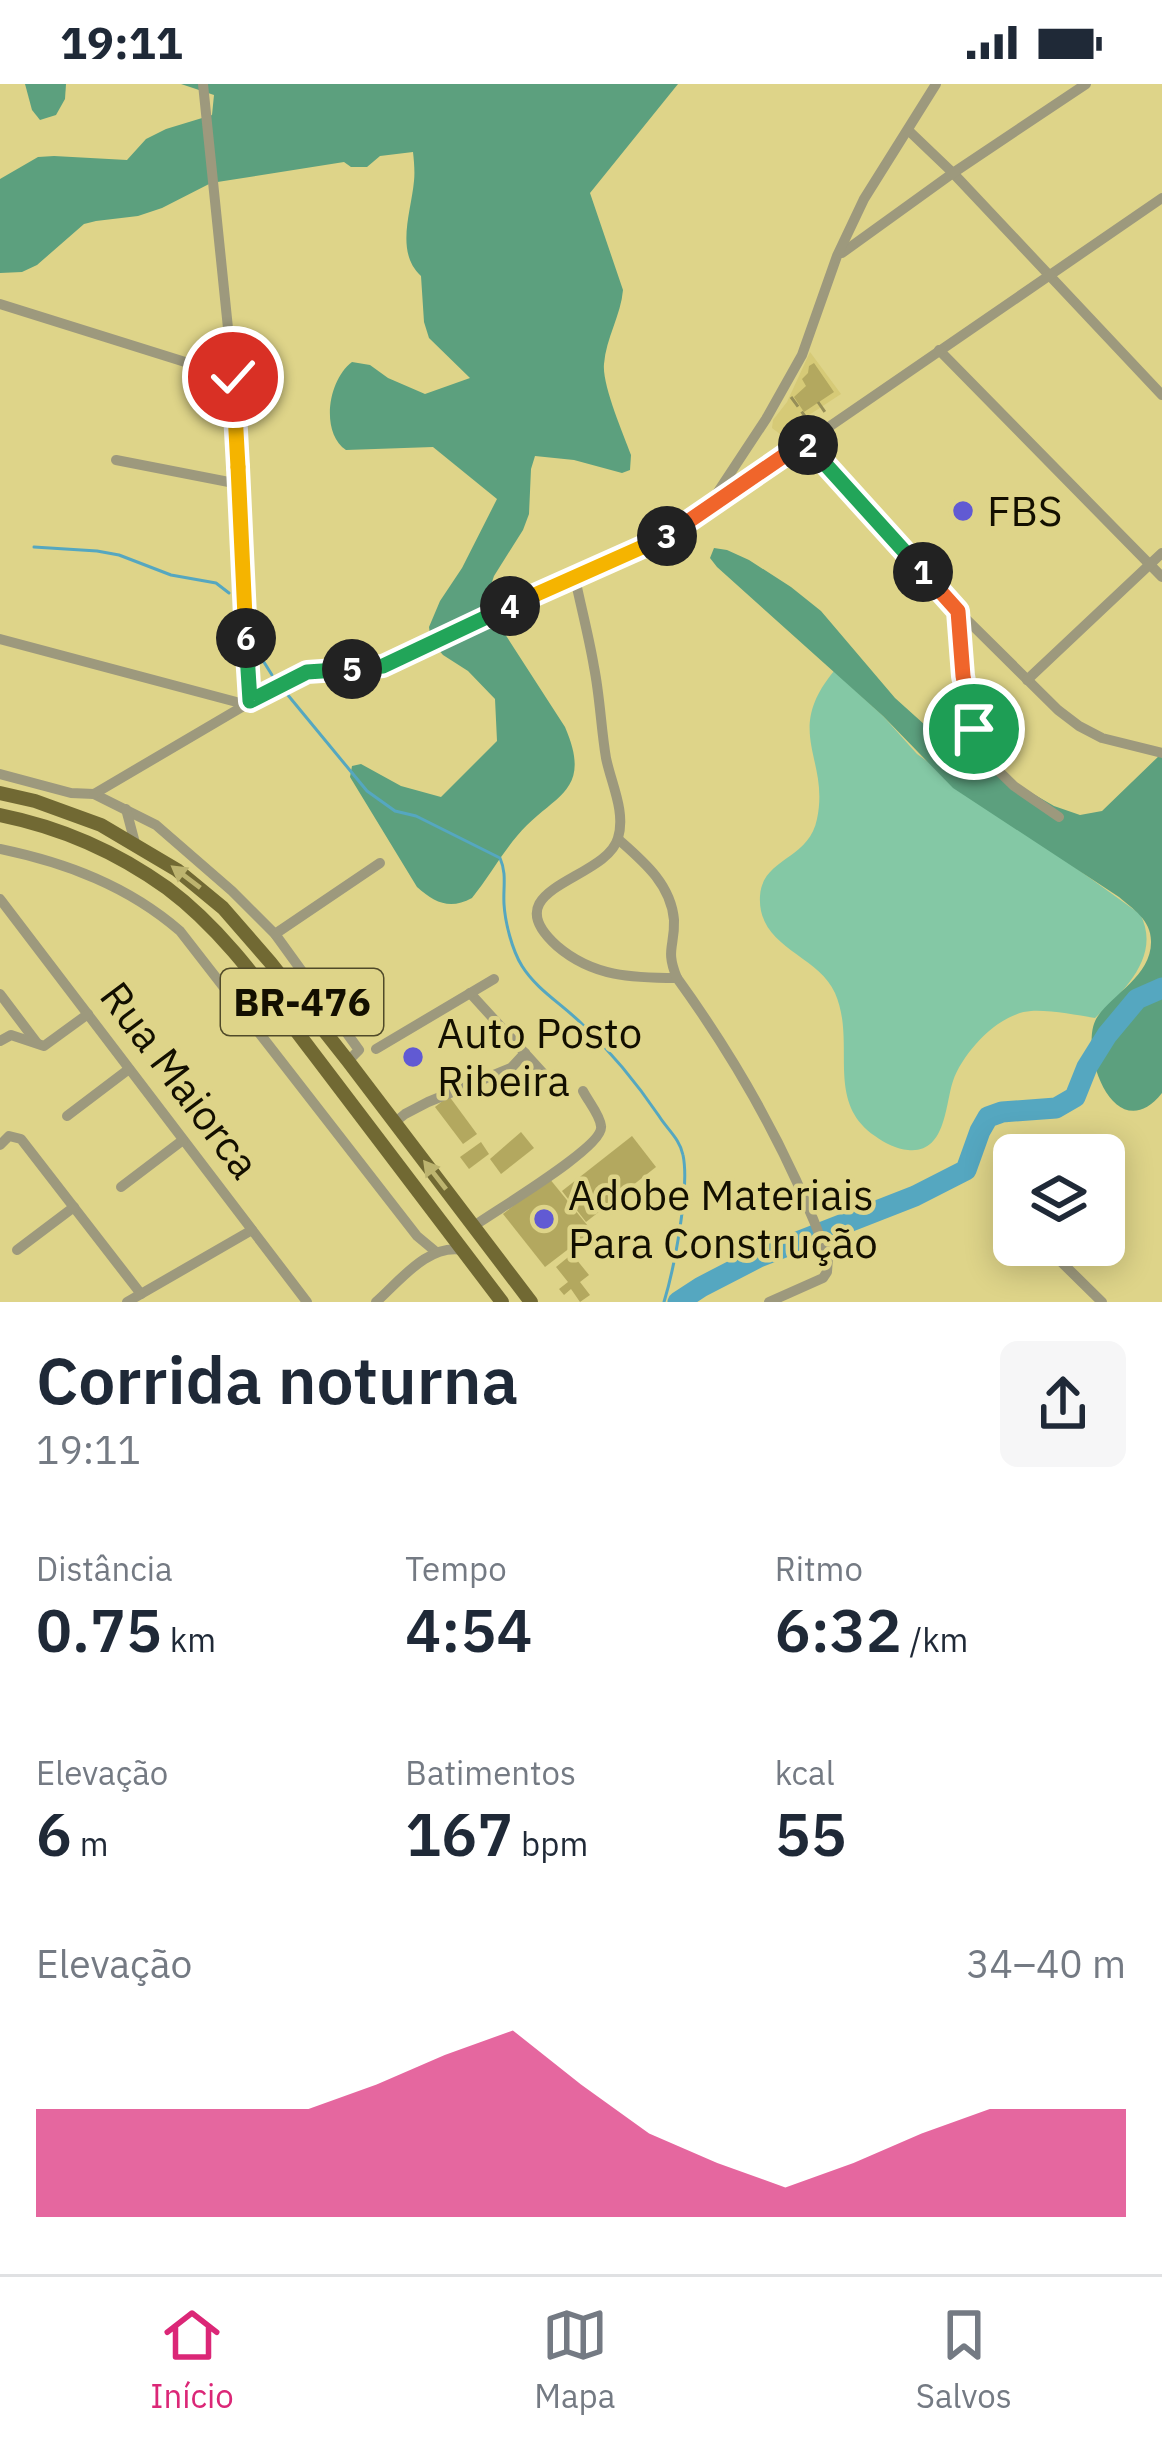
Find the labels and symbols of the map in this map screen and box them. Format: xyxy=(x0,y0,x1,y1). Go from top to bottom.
pin xyxy=(182,326,284,428)
pin: 2 xyxy=(778,415,838,475)
place label: FBS xyxy=(987,483,1062,538)
marker: FBS xyxy=(950,498,976,524)
pin: 3 xyxy=(637,506,697,566)
pin: 1 xyxy=(893,542,953,602)
pin: 4 xyxy=(480,576,540,636)
pin: 6 xyxy=(216,608,276,668)
pin: 5 xyxy=(322,639,382,699)
pin xyxy=(923,678,1025,780)
one-way arrow xyxy=(170,865,201,890)
road number: BR-476 xyxy=(221,969,383,1035)
street label: Rua Maiorca xyxy=(89,970,272,1189)
place label: Auto Posto Ribeira xyxy=(437,1005,642,1108)
marker: Auto Posto Ribeira xyxy=(400,1044,426,1070)
one-way arrow xyxy=(423,1160,448,1191)
place label: Adobe Materiais Para Construção xyxy=(568,1167,878,1270)
marker: Adobe Materiais Para Construção xyxy=(531,1206,557,1232)

